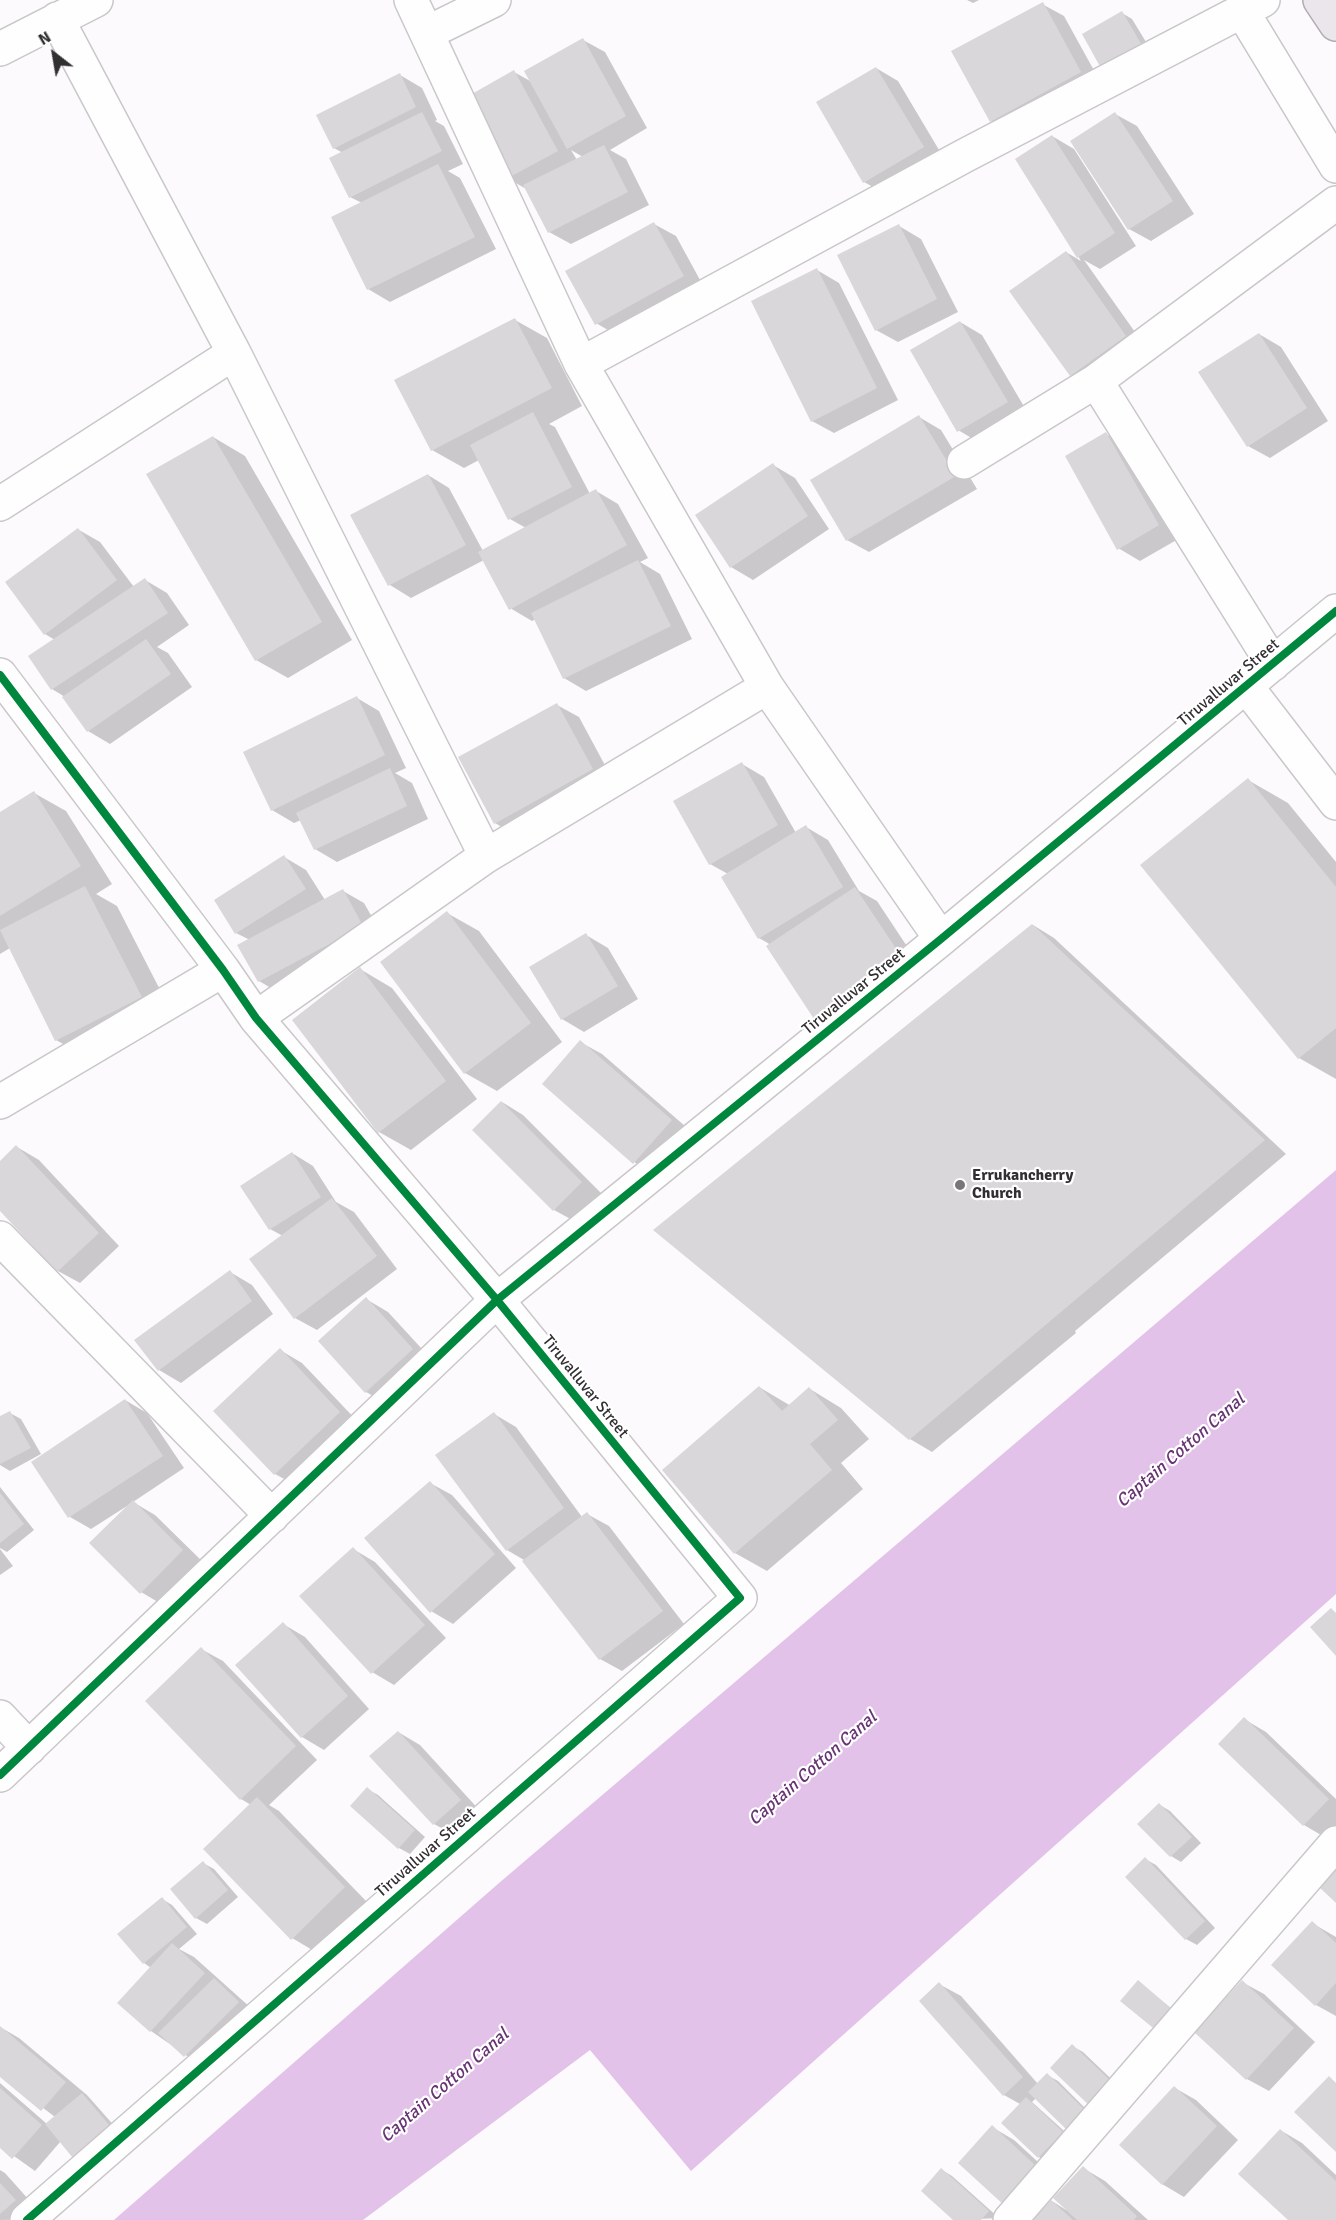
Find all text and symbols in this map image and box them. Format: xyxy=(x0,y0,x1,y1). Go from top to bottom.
north arrow xyxy=(24,24,84,84)
text: N xyxy=(35,27,55,50)
street label: Tiruvalluvar Street xyxy=(1174,635,1284,731)
street label: Tiruvalluvar Street xyxy=(799,945,909,1039)
place label: Errukancherry Church xyxy=(972,1166,1073,1204)
marker: Errukancherry Church xyxy=(953,1178,967,1192)
street label: Tiruvalluvar Street xyxy=(538,1332,632,1442)
water label: Captain Cotton Canal xyxy=(1112,1389,1250,1513)
water label: Captain Cotton Canal xyxy=(744,1707,882,1831)
street label: Tiruvalluvar Street xyxy=(372,1804,480,1902)
water label: Captain Cotton Canal xyxy=(376,2024,514,2148)

